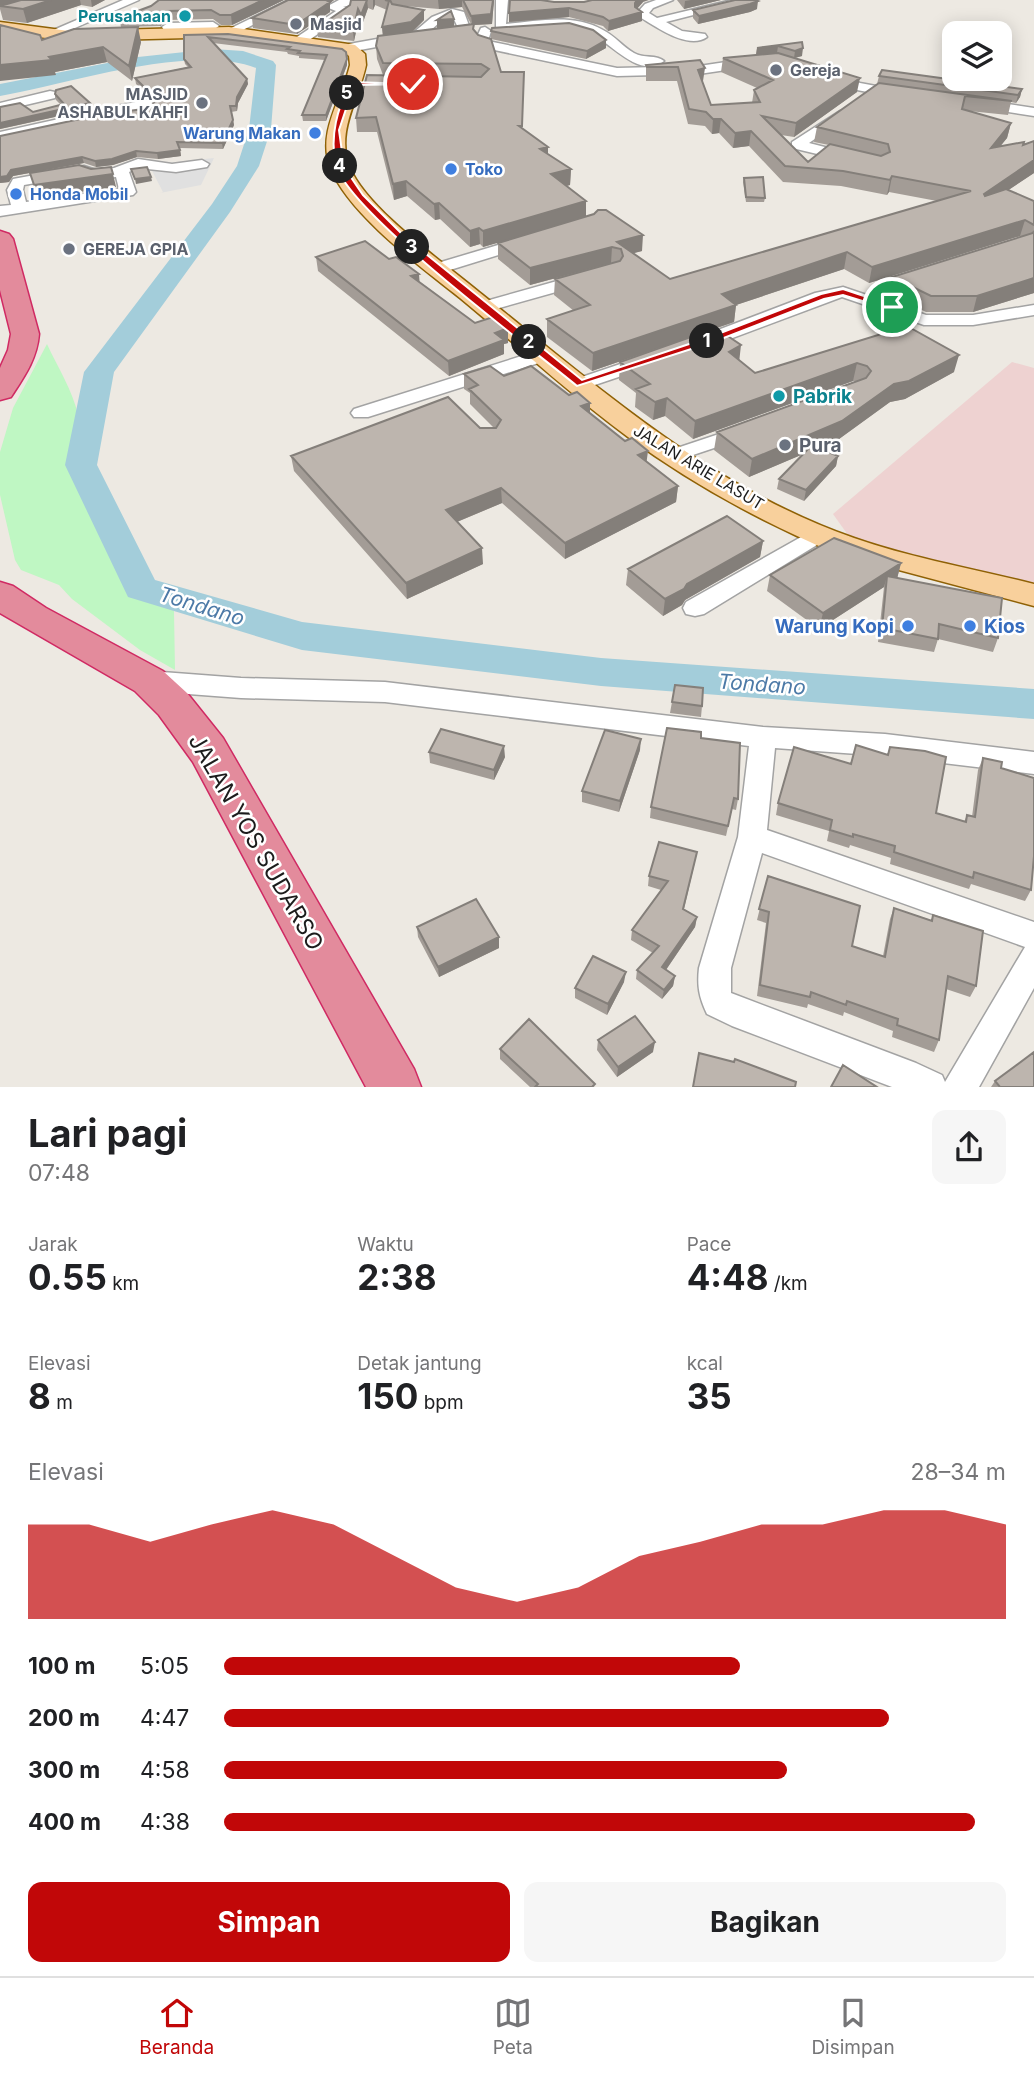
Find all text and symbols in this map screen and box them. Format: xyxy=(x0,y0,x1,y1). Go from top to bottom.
place label: Perusahaan xyxy=(78,6,171,26)
marker: Perusahaan xyxy=(177,8,193,24)
place label: Masjid xyxy=(310,14,362,34)
marker: Masjid xyxy=(288,16,304,32)
map controls xyxy=(942,21,1012,91)
button: layers xyxy=(942,21,1012,91)
pin xyxy=(383,54,443,114)
place label: Gereja xyxy=(790,60,841,80)
marker: Gereja xyxy=(768,62,784,78)
icon: check xyxy=(394,65,432,103)
pin: 5 xyxy=(330,76,364,110)
text: 5 xyxy=(340,81,353,104)
place label: MASJID ASHABUL KAHFI xyxy=(58,84,188,122)
marker: MASJID ASHABUL KAHFI xyxy=(194,95,210,111)
place label: Warung Makan xyxy=(183,123,301,143)
marker: Warung Makan xyxy=(307,125,323,141)
pin: 4 xyxy=(322,148,358,184)
text: 4 xyxy=(333,154,346,177)
place label: Toko xyxy=(465,159,503,179)
marker: Toko xyxy=(443,161,459,177)
place label: Honda Mobil xyxy=(30,184,128,204)
marker: Honda Mobil xyxy=(8,186,24,202)
pin: 3 xyxy=(394,230,430,264)
text: 3 xyxy=(405,235,418,258)
place label: GEREJA GPIA xyxy=(83,239,189,259)
marker: GEREJA GPIA xyxy=(61,241,77,257)
pin xyxy=(862,277,922,337)
icon: arrive xyxy=(873,288,911,326)
pin: 2 xyxy=(512,324,546,360)
pin: 1 xyxy=(690,324,724,358)
text: 1 xyxy=(702,329,711,352)
text: 2 xyxy=(523,330,534,353)
place label: Pabrik xyxy=(793,385,852,408)
marker: Pabrik xyxy=(771,388,787,404)
street label: JALAN ARIE LASUT xyxy=(630,420,768,514)
place label: Pura xyxy=(799,434,842,457)
marker: Pura xyxy=(777,437,793,453)
water label: Tondano xyxy=(156,581,248,631)
place label: Warung Kopi xyxy=(775,615,894,638)
place label: Kios xyxy=(984,615,1025,638)
marker: Warung Kopi xyxy=(900,618,916,634)
marker: Kios xyxy=(962,618,978,634)
water label: Tondano xyxy=(717,668,807,700)
street label: JALAN YOS SUDARSO xyxy=(182,729,330,955)
text: Lari pagi xyxy=(28,1110,187,1156)
button: share xyxy=(932,1110,1006,1184)
text: 07:48 xyxy=(28,1159,90,1187)
text: Jarak xyxy=(28,1233,78,1256)
text: Waktu xyxy=(357,1233,414,1256)
text: Pace xyxy=(687,1233,731,1256)
text: 0.55 xyxy=(28,1256,107,1298)
text: 2:38 xyxy=(357,1256,436,1298)
text: 4:48 xyxy=(687,1256,768,1298)
text: km xyxy=(107,1272,139,1295)
text: /km xyxy=(768,1272,808,1295)
text: Elevasi xyxy=(28,1352,91,1375)
text: Detak jantung xyxy=(357,1352,482,1375)
text: kcal xyxy=(687,1352,723,1375)
text: 8 xyxy=(28,1375,51,1417)
text: 150 xyxy=(357,1375,418,1417)
text: 35 xyxy=(687,1375,732,1417)
text: m xyxy=(51,1391,73,1414)
text: bpm xyxy=(418,1391,464,1414)
text: Elevasi xyxy=(28,1458,104,1486)
text: 28–34 m xyxy=(911,1458,1006,1486)
text: 100 m xyxy=(28,1652,95,1680)
text: 5:05 xyxy=(140,1652,189,1680)
text: 200 m xyxy=(28,1704,100,1732)
text: 4:47 xyxy=(140,1704,189,1732)
text: 300 m xyxy=(28,1756,100,1784)
text: 4:58 xyxy=(140,1756,190,1784)
text: 400 m xyxy=(28,1808,101,1836)
text: 4:38 xyxy=(140,1808,190,1836)
button: Simpan xyxy=(28,1882,510,1962)
button: Bagikan xyxy=(524,1882,1006,1962)
tab: Beranda xyxy=(139,1994,214,2059)
tab: Peta xyxy=(493,1994,533,2059)
tab: Disimpan xyxy=(811,1994,895,2059)

